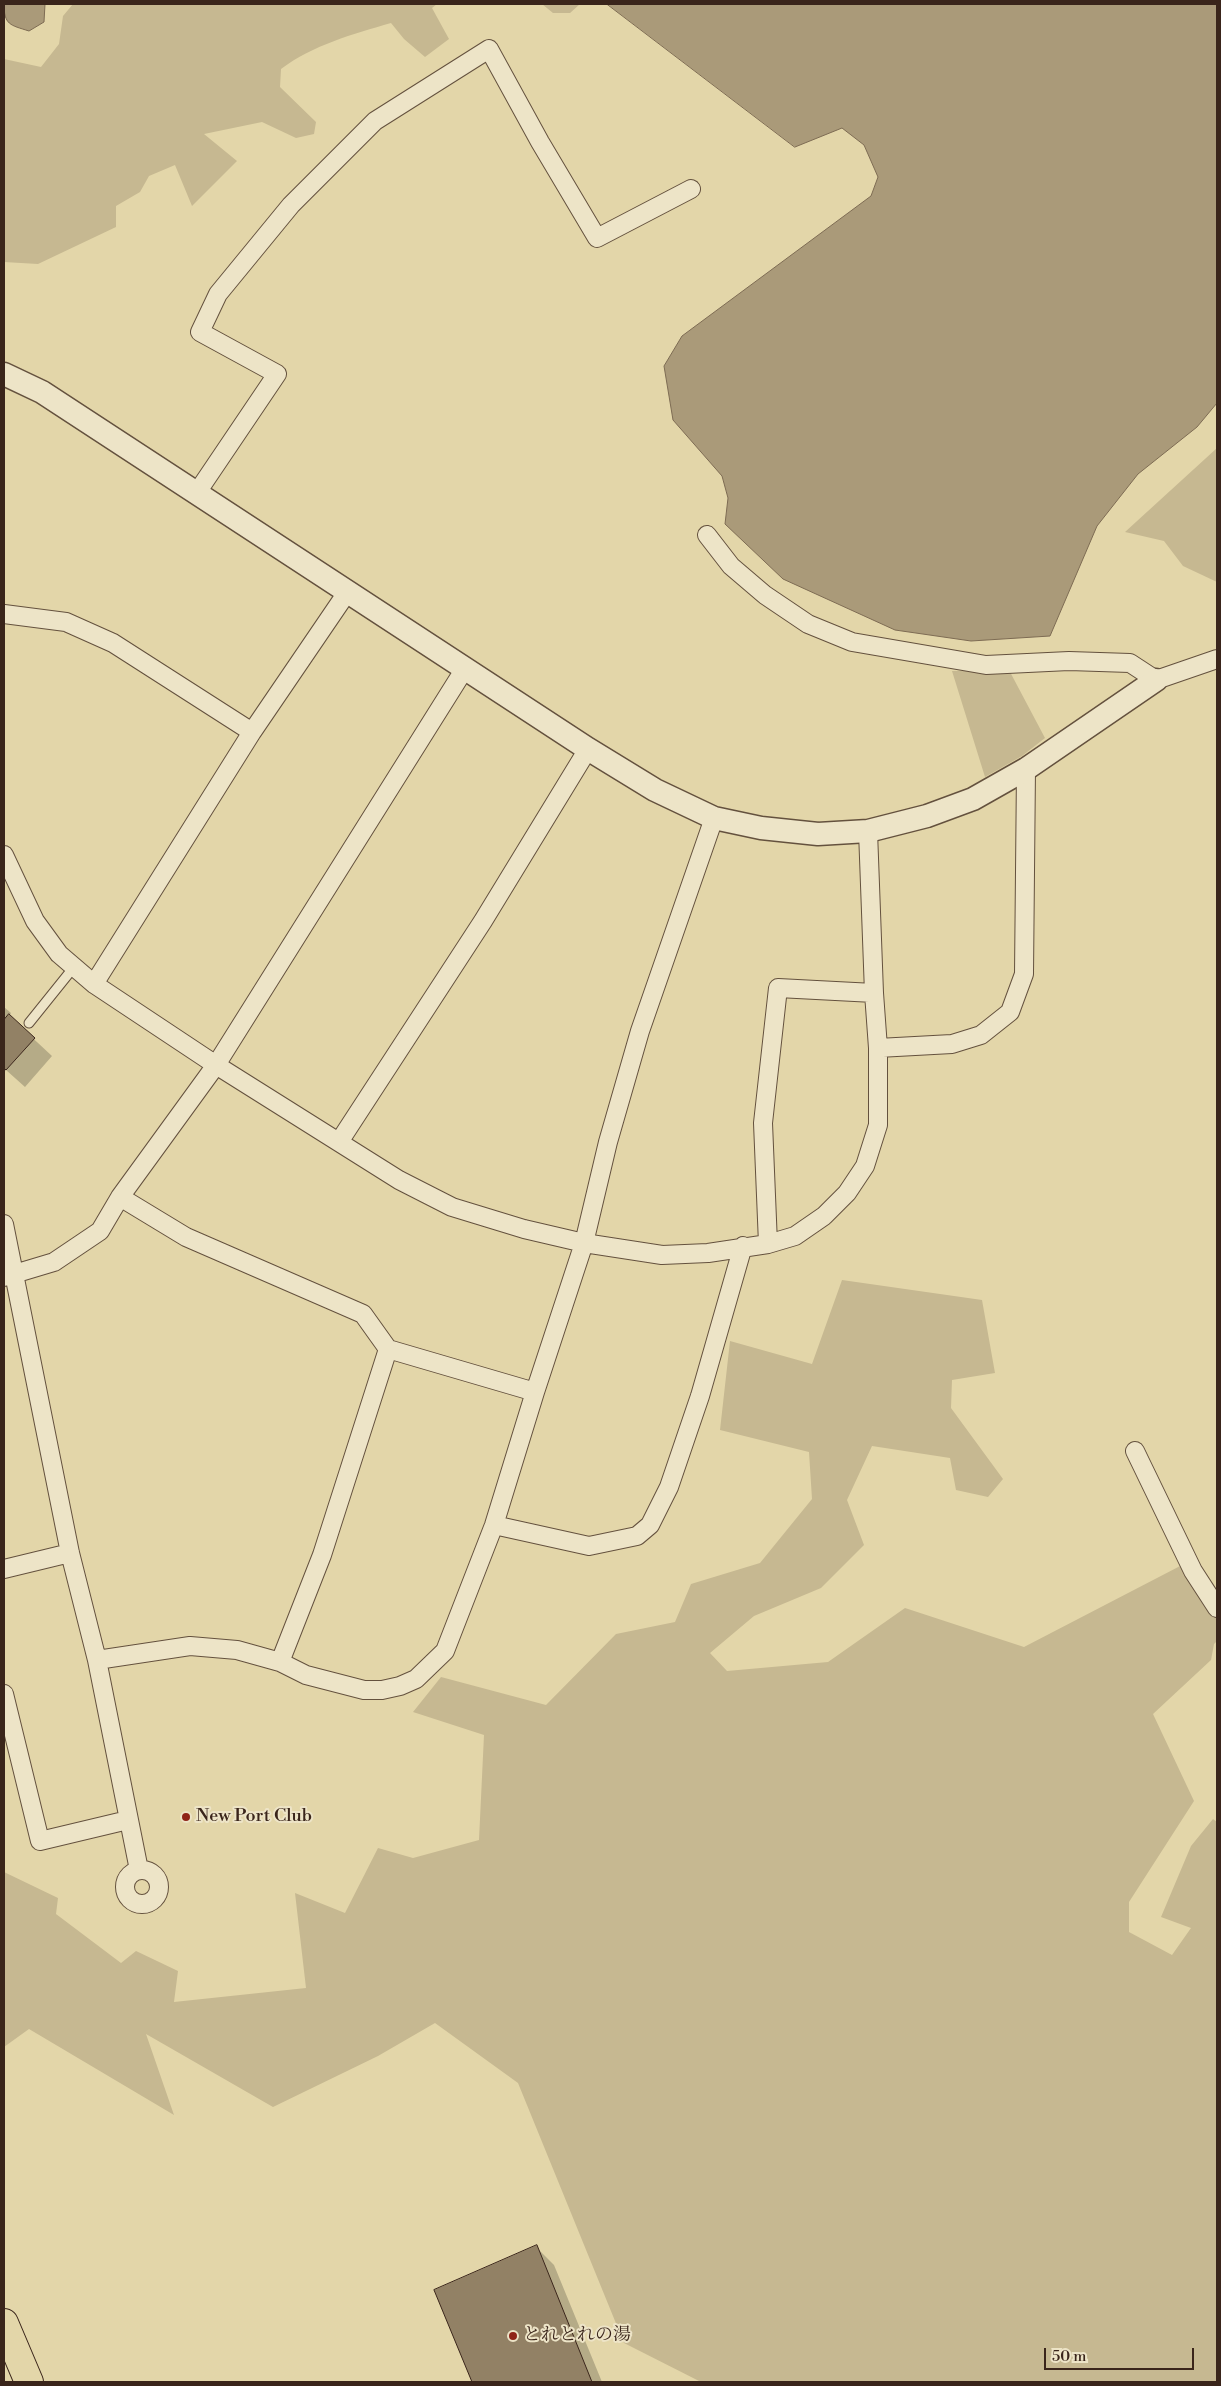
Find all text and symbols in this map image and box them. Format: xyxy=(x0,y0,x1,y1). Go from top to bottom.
place label: New Port Club xyxy=(196,1806,312,1828)
marker: New Port Club xyxy=(180,1811,192,1823)
place label: とれとれの湯 xyxy=(523,2325,631,2347)
marker: とれとれの湯 xyxy=(507,2330,519,2342)
scale bar xyxy=(1046,2338,1196,2370)
text: 50 m xyxy=(1052,2347,1086,2366)

